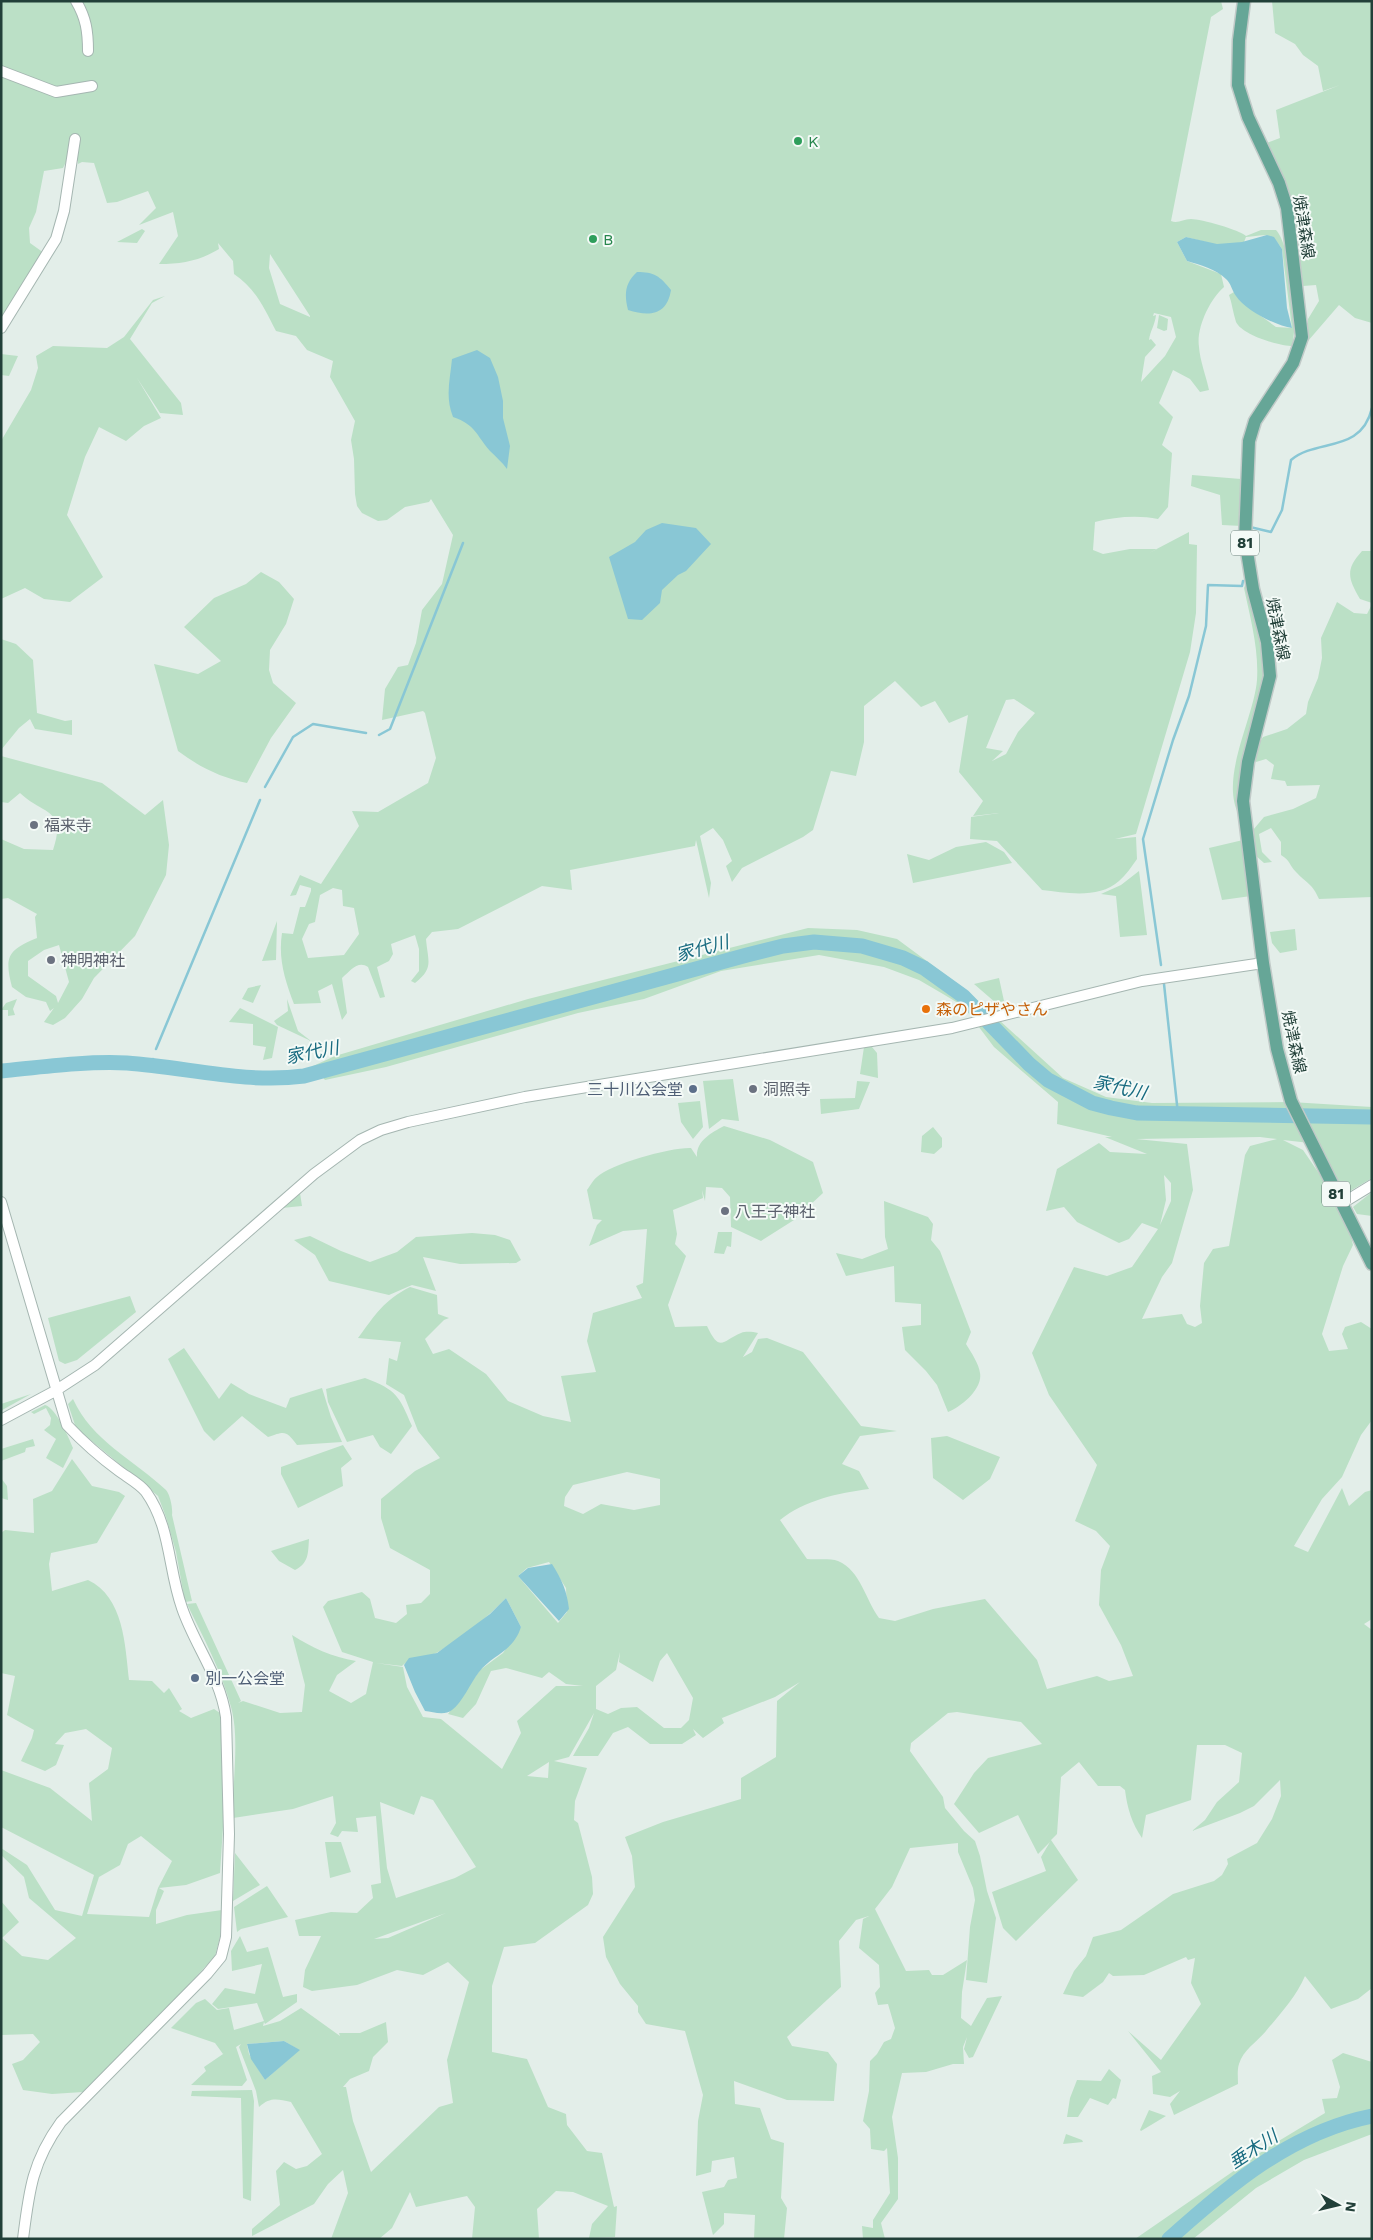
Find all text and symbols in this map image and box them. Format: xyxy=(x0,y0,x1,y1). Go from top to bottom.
place label: K xyxy=(808,132,819,151)
marker: K xyxy=(792,135,804,147)
street label: 焼津森線 xyxy=(1290,194,1318,260)
place label: B xyxy=(603,230,613,249)
marker: B xyxy=(587,233,599,245)
road number: 81 xyxy=(1231,530,1259,556)
street label: 焼津森線 xyxy=(1263,596,1293,662)
place label: 福来寺 xyxy=(44,816,92,835)
marker: 福来寺 xyxy=(28,819,40,831)
water label: 家代川 xyxy=(673,930,733,965)
place label: 神明神社 xyxy=(61,951,125,970)
marker: 神明神社 xyxy=(45,954,57,966)
place label: 森のピザやさん xyxy=(936,1000,1048,1019)
marker: 森のピザやさん xyxy=(920,1003,932,1015)
street label: 焼津森線 xyxy=(1278,1009,1310,1075)
water label: 家代川 xyxy=(283,1036,342,1067)
water label: 家代川 xyxy=(1091,1071,1151,1104)
place label: 三十川公会堂 xyxy=(587,1080,683,1099)
place label: 洞照寺 xyxy=(763,1080,811,1099)
marker: 三十川公会堂 xyxy=(687,1083,699,1095)
marker: 洞照寺 xyxy=(747,1083,759,1095)
road number: 81 xyxy=(1322,1182,1350,1206)
place label: 八王子神社 xyxy=(735,1202,815,1221)
marker: 八王子神社 xyxy=(719,1205,731,1217)
place label: 別一公会堂 xyxy=(205,1669,285,1688)
marker: 別一公会堂 xyxy=(189,1672,201,1684)
water label: 垂木川 xyxy=(1225,2124,1283,2173)
north arrow xyxy=(1313,2180,1363,2230)
text: N xyxy=(1342,2201,1360,2213)

